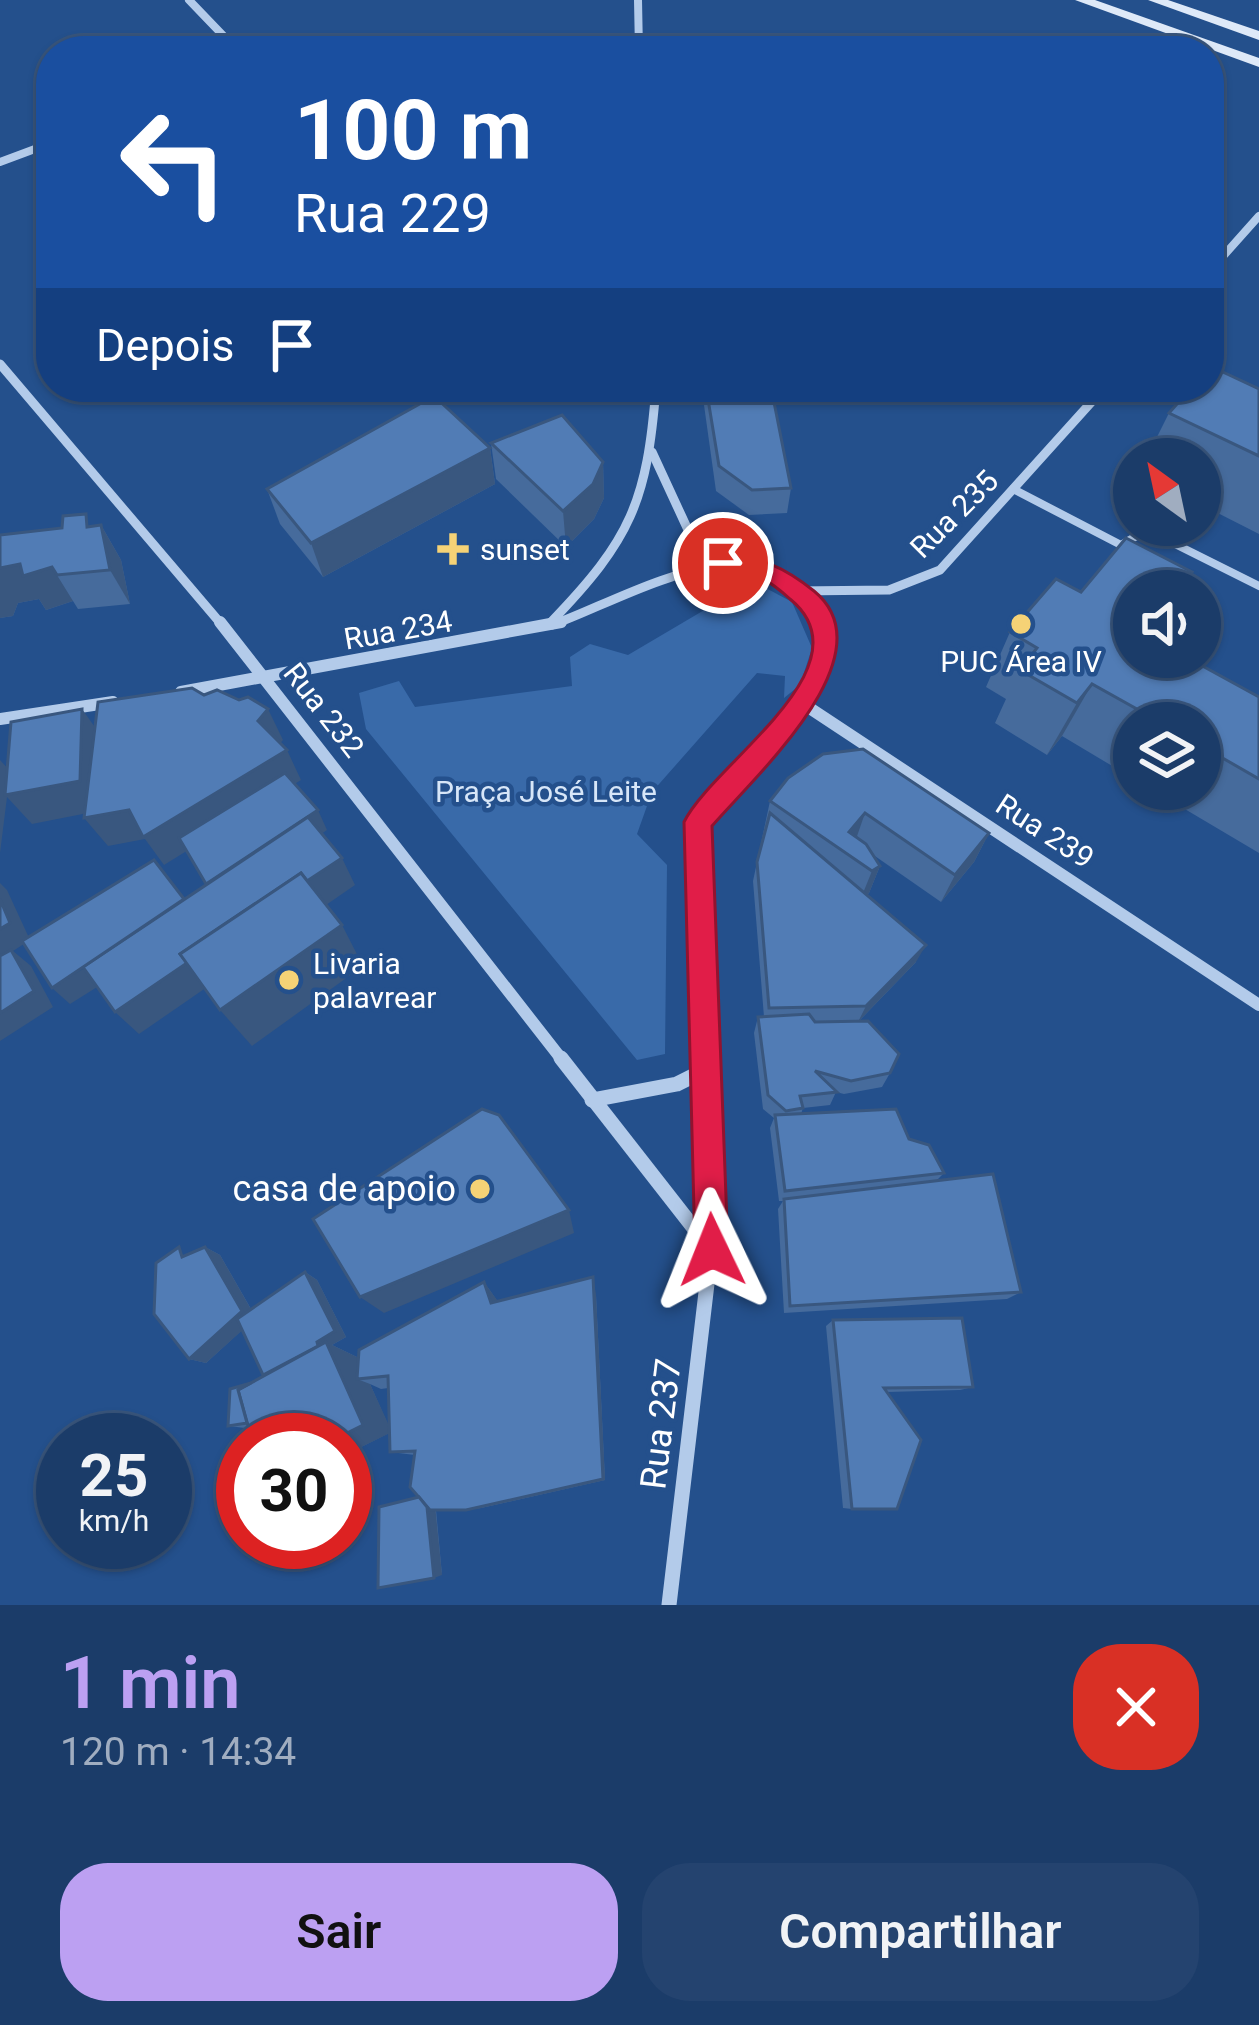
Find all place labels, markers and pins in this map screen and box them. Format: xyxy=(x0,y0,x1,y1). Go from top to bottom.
pin xyxy=(672,512,774,614)
place label: sunset xyxy=(480,532,570,567)
marker: sunset xyxy=(437,533,469,565)
marker: PUC Área IV xyxy=(1008,611,1034,637)
place label: PUC Área IV xyxy=(940,644,1102,679)
place label: Livaria palavrear xyxy=(313,946,436,1015)
marker: Livaria palavrear xyxy=(276,967,302,993)
place label: casa de apoio xyxy=(233,1168,456,1210)
marker: casa de apoio xyxy=(467,1176,493,1202)

